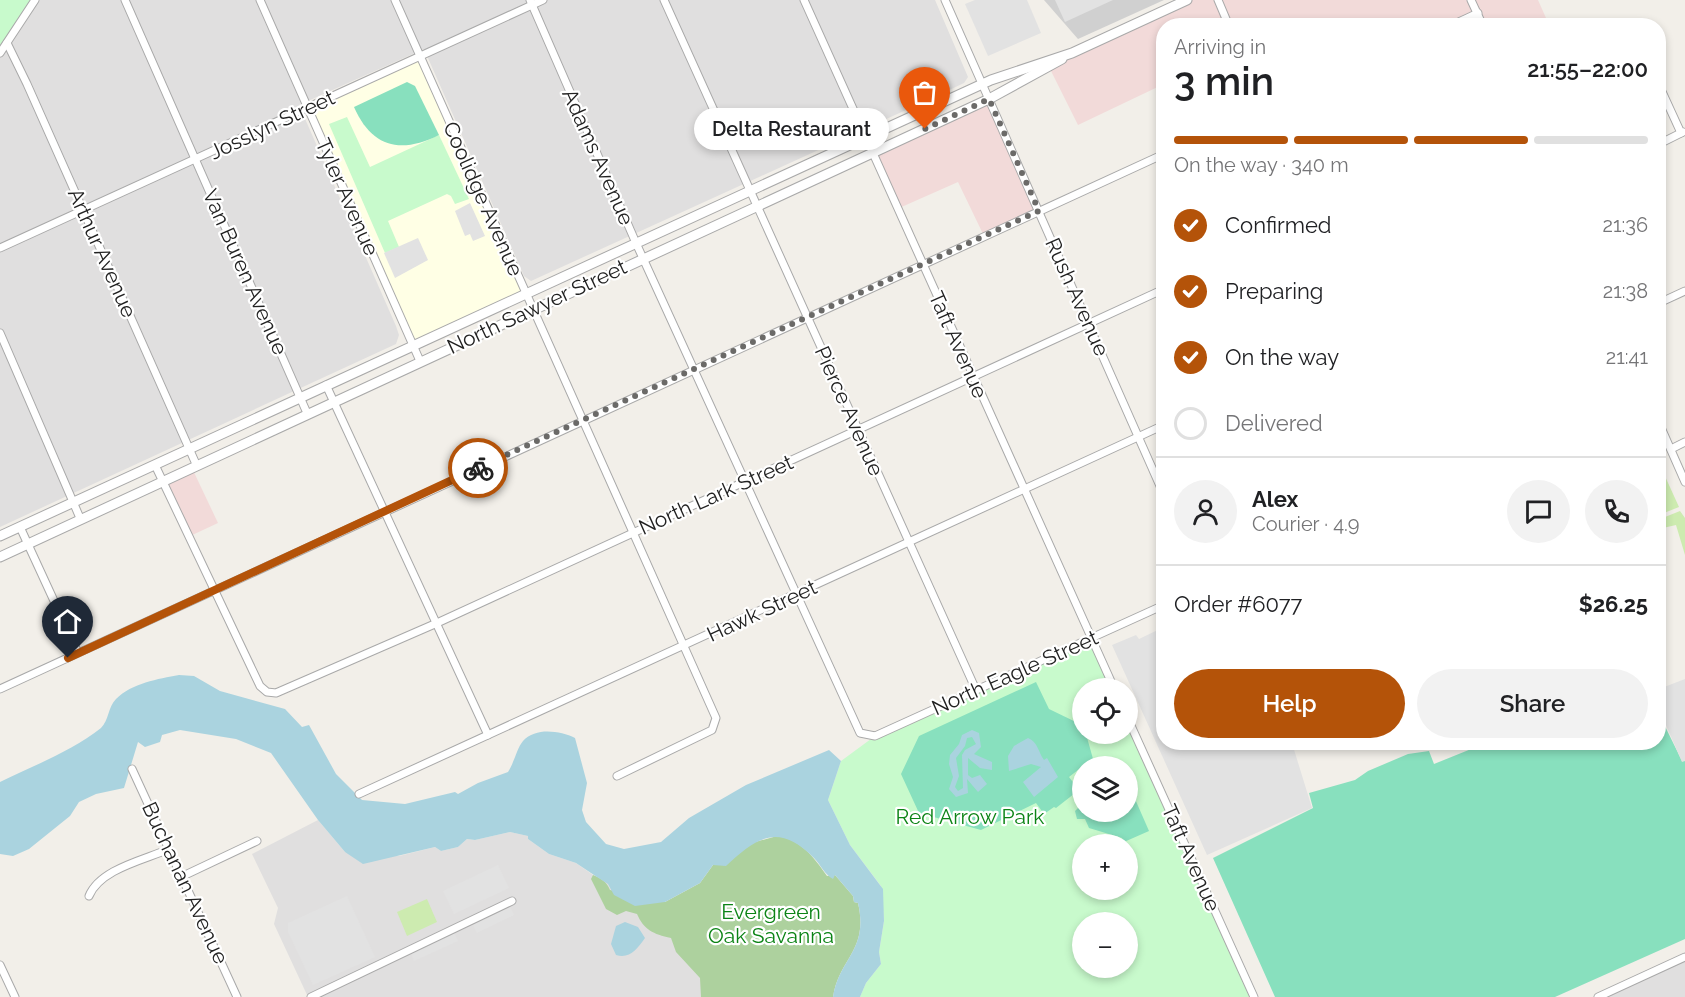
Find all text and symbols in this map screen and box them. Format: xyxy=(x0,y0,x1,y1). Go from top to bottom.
text: Arriving in xyxy=(1174,35,1266,59)
text: 21:55–22:00 xyxy=(1527,56,1648,82)
text: 3 min xyxy=(1174,58,1274,104)
pin xyxy=(899,67,950,129)
icon: bag xyxy=(908,76,941,109)
street label: Josslyn Street xyxy=(205,85,338,164)
street label: Adams Avenue xyxy=(557,85,640,229)
callout: Delta Restaurant xyxy=(694,108,889,150)
text: Delta Restaurant xyxy=(712,117,871,141)
street label: Coolidge Avenue xyxy=(438,118,529,280)
street label: Tyler Avenue xyxy=(310,134,384,259)
text: On the way · 340 m xyxy=(1174,153,1349,177)
street label: Arthur Avenue xyxy=(63,184,142,321)
street label: Van Buren Avenue xyxy=(198,185,293,358)
icon: check xyxy=(1174,209,1207,242)
text: Confirmed xyxy=(1225,212,1332,238)
text: 21:36 xyxy=(1603,213,1648,237)
street label: Rush Avenue xyxy=(1040,234,1115,360)
street label: North Sawyer Street xyxy=(443,254,631,359)
icon: check xyxy=(1174,275,1207,308)
text: Preparing xyxy=(1225,278,1323,304)
text: 21:38 xyxy=(1603,279,1648,303)
street label: Taft Avenue xyxy=(924,287,993,402)
icon: check xyxy=(1174,341,1207,374)
street label: Pierce Avenue xyxy=(810,342,889,479)
text: On the way xyxy=(1225,344,1339,370)
text: 21:41 xyxy=(1606,345,1648,369)
text: Delivered xyxy=(1225,410,1323,436)
courier xyxy=(448,438,508,498)
street label: North Lark Street xyxy=(635,449,797,540)
icon: bike xyxy=(462,452,495,485)
button: person xyxy=(1174,480,1237,543)
button: chat xyxy=(1507,480,1570,543)
button: phone xyxy=(1585,480,1648,543)
text: Alex xyxy=(1252,486,1298,512)
text: Courier · 4.9 xyxy=(1252,512,1360,536)
street label: Hawk Street xyxy=(703,574,821,647)
text: Order #6077 xyxy=(1174,591,1302,617)
text: $26.25 xyxy=(1579,591,1648,617)
pin xyxy=(42,596,93,658)
icon: home xyxy=(51,605,84,638)
street label: North Eagle Street xyxy=(928,625,1102,720)
button: Help xyxy=(1174,669,1405,738)
button: Share xyxy=(1417,669,1648,738)
map controls xyxy=(1072,678,1138,978)
button: locate xyxy=(1072,678,1138,744)
button: layers xyxy=(1072,756,1138,822)
street label: Buchanan Avenue xyxy=(137,798,234,968)
street label: Taft Avenue xyxy=(1157,800,1226,915)
park label: Red Arrow Park xyxy=(896,804,1044,829)
button: + xyxy=(1072,834,1138,900)
park label: Evergreen Oak Savanna xyxy=(708,899,834,948)
button: − xyxy=(1072,912,1138,978)

